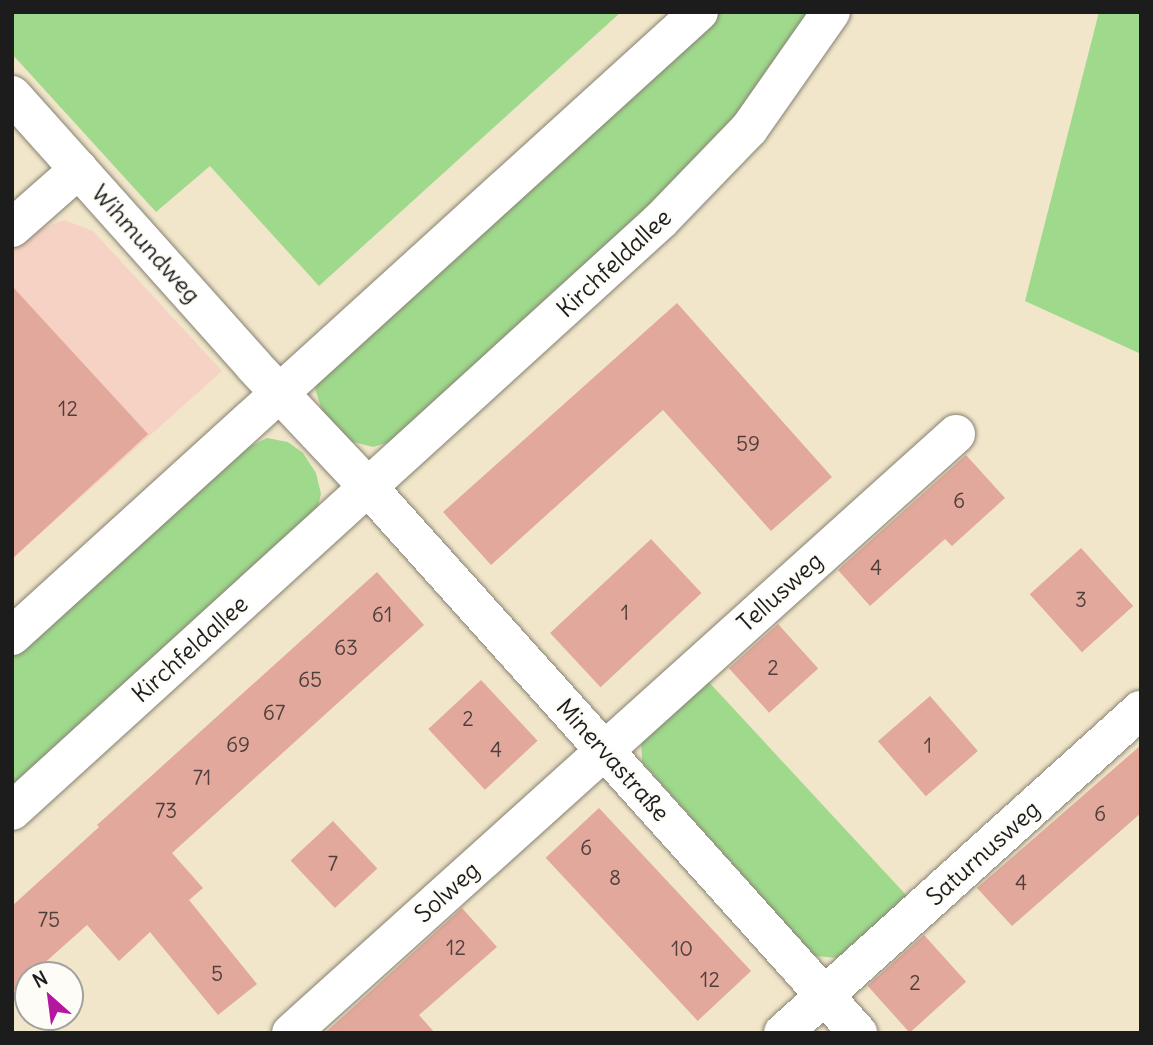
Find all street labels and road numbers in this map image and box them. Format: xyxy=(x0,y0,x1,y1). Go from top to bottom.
street label: Wihmundweg xyxy=(85,179,207,309)
street label: Kirchfeldallee xyxy=(551,203,677,323)
street label: Tellusweg xyxy=(731,546,829,638)
street label: Kirchfeldallee xyxy=(126,590,254,708)
street label: Minervastraße xyxy=(551,693,675,827)
street label: Saturnusweg xyxy=(920,795,1046,911)
street label: Solweg xyxy=(409,855,485,929)

